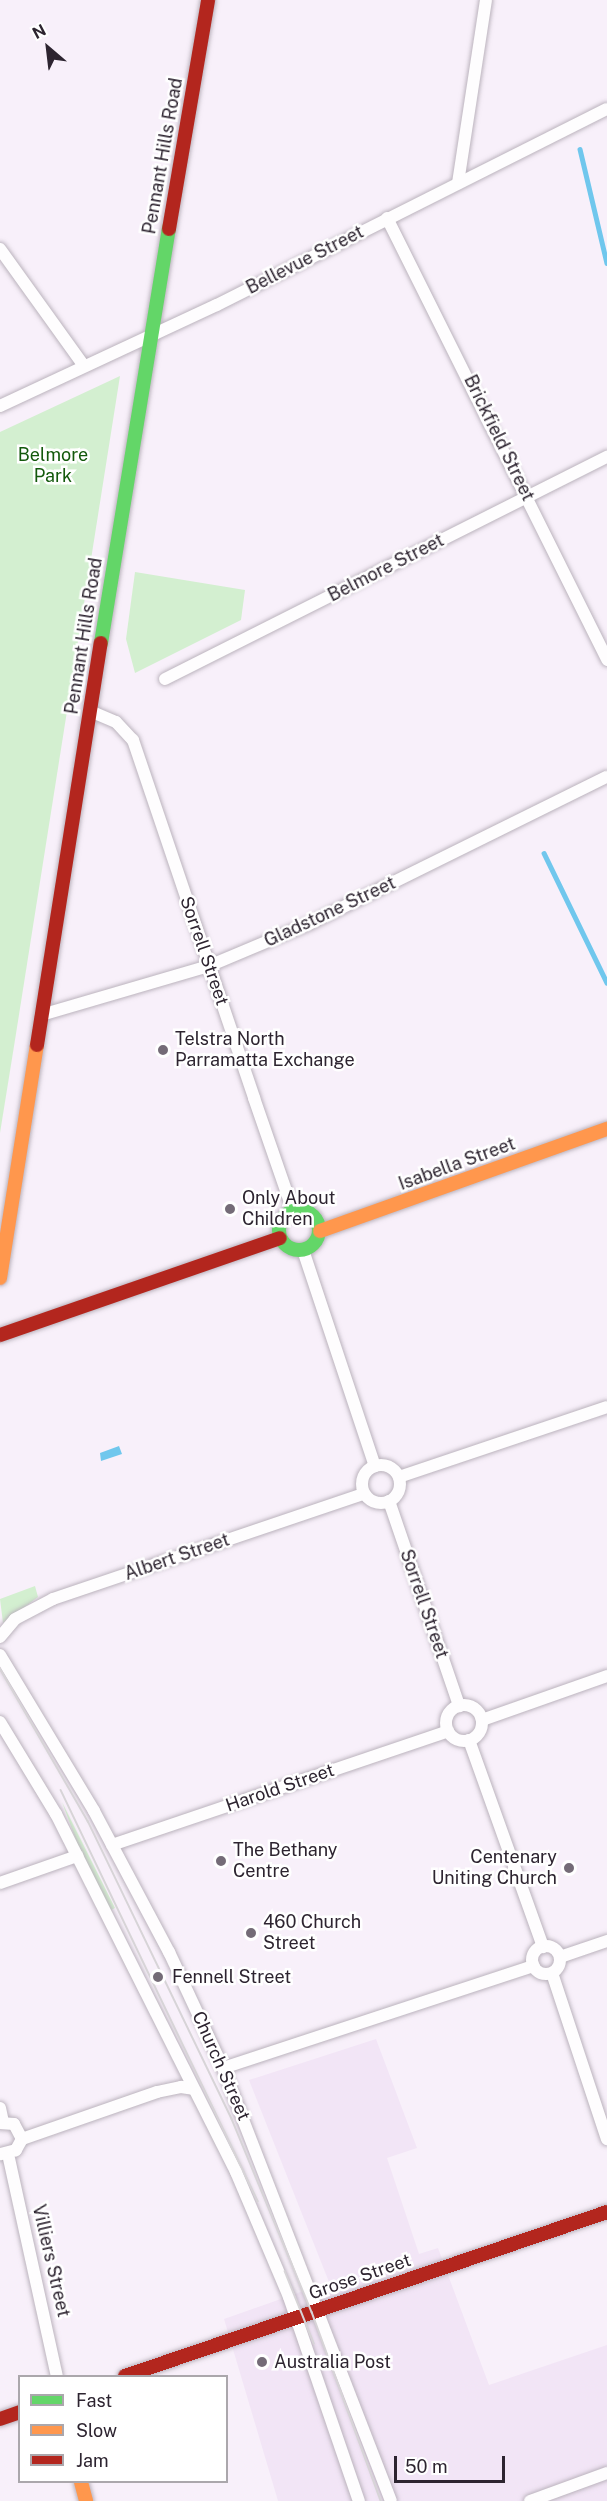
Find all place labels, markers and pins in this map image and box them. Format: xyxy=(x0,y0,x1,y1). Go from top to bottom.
place label: Telstra North Parramatta Exchange xyxy=(175,1029,355,1072)
marker: Telstra North Parramatta Exchange xyxy=(156,1043,170,1057)
place label: Only About Children xyxy=(242,1188,336,1230)
marker: Only About Children xyxy=(223,1202,237,1216)
place label: The Bethany Centre xyxy=(233,1840,338,1882)
place label: Centenary Uniting Church xyxy=(432,1847,557,1890)
marker: The Bethany Centre xyxy=(214,1854,228,1868)
marker: Centenary Uniting Church xyxy=(562,1861,576,1875)
place label: 460 Church Street xyxy=(263,1912,361,1954)
marker: 460 Church Street xyxy=(244,1926,258,1940)
place label: Fennell Street xyxy=(172,1966,291,1988)
marker: Fennell Street xyxy=(149,1968,167,1986)
place label: Australia Post xyxy=(274,2351,391,2373)
marker: Australia Post xyxy=(255,2355,269,2369)

